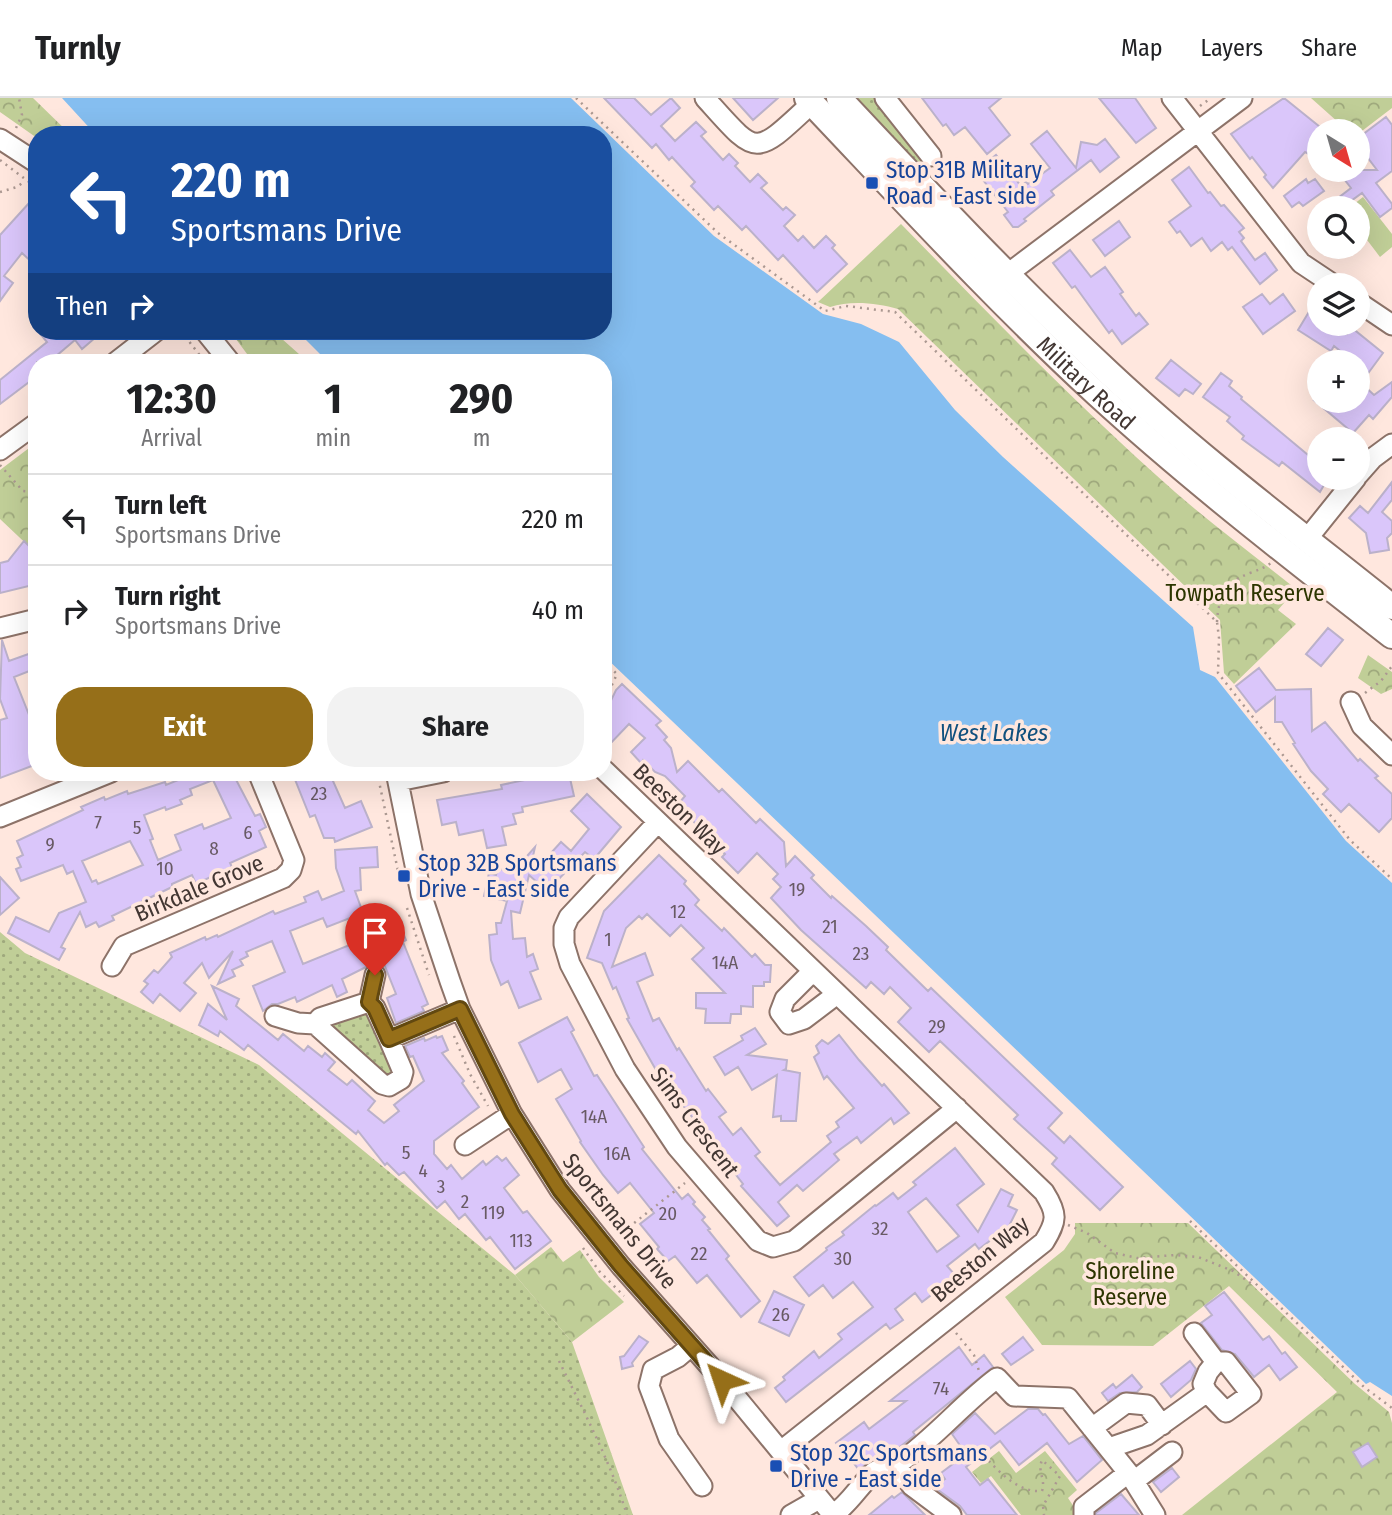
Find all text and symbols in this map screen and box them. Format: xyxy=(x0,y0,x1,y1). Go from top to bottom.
text: Turnly xyxy=(35,28,121,68)
text: Map xyxy=(1121,34,1163,62)
text: Layers xyxy=(1201,34,1263,62)
text: Share xyxy=(1301,34,1357,62)
north arrow xyxy=(1307,119,1370,182)
map controls xyxy=(1307,119,1370,490)
text: 220 m xyxy=(171,151,291,210)
icon: left xyxy=(56,154,147,245)
place label: Stop 31B Military Road - East side xyxy=(886,156,1043,210)
marker: Stop 31B Military Road - East side xyxy=(864,175,880,191)
button: search xyxy=(1307,196,1370,259)
text: Sportsmans Drive xyxy=(171,211,402,249)
button: layers xyxy=(1307,273,1370,336)
icon: right xyxy=(122,287,160,325)
text: Then xyxy=(56,291,108,322)
street label: Military Road xyxy=(1031,331,1141,436)
button: + xyxy=(1307,350,1370,413)
text: 12:30 xyxy=(127,374,217,424)
text: 1 xyxy=(324,374,342,424)
text: 290 xyxy=(450,374,513,424)
text: Arrival xyxy=(141,424,202,452)
text: min xyxy=(315,424,351,452)
text: m xyxy=(473,424,490,452)
button: − xyxy=(1307,427,1370,490)
text: Turn left xyxy=(115,490,207,521)
icon: left xyxy=(56,501,94,539)
text: 220 m xyxy=(521,504,584,535)
text: Sportsmans Drive xyxy=(115,521,281,549)
park label: Towpath Reserve xyxy=(1165,579,1325,607)
text: Turn right xyxy=(115,581,221,612)
icon: right xyxy=(56,592,94,630)
text: 40 m xyxy=(532,595,584,626)
text: Sportsmans Drive xyxy=(115,612,281,640)
button: Exit xyxy=(56,687,313,767)
button: Share xyxy=(327,687,584,767)
water label: West Lakes xyxy=(940,719,1048,747)
street label: Beeston Way xyxy=(627,757,733,861)
house number: 23 xyxy=(311,782,327,805)
house number: 7 xyxy=(94,811,102,834)
house number: 5 xyxy=(133,816,141,839)
house number: 6 xyxy=(243,821,253,844)
house number: 9 xyxy=(45,833,55,856)
house number: 8 xyxy=(209,837,219,860)
street label: Birkdale Grove xyxy=(130,848,268,928)
place label: Stop 32B Sportsmans Drive - East side xyxy=(418,849,617,903)
house number: 10 xyxy=(156,857,174,880)
marker: Stop 32B Sportsmans Drive - East side xyxy=(396,868,412,884)
house number: 19 xyxy=(789,878,805,901)
house number: 12 xyxy=(670,900,686,923)
pin xyxy=(345,903,405,975)
icon: arrive xyxy=(356,914,394,952)
house number: 21 xyxy=(822,915,838,938)
house number: 1 xyxy=(604,928,612,951)
house number: 23 xyxy=(853,942,869,965)
house number: 14A xyxy=(712,951,738,974)
house number: 29 xyxy=(928,1015,946,1038)
street label: Sims Crescent xyxy=(645,1061,746,1183)
house number: 14A xyxy=(581,1105,607,1128)
house number: 5 xyxy=(402,1141,410,1164)
house number: 16A xyxy=(604,1142,630,1165)
street label: Sportsmans Drive xyxy=(557,1148,683,1294)
house number: 4 xyxy=(418,1159,428,1182)
house number: 3 xyxy=(437,1175,445,1198)
house number: 2 xyxy=(461,1190,469,1213)
house number: 119 xyxy=(481,1201,505,1224)
house number: 20 xyxy=(659,1202,677,1225)
street label: Beeston Way xyxy=(925,1209,1035,1308)
house number: 32 xyxy=(872,1217,888,1240)
house number: 113 xyxy=(509,1229,533,1252)
house number: 22 xyxy=(691,1242,707,1265)
house number: 30 xyxy=(834,1247,852,1270)
park label: Shoreline Reserve xyxy=(1085,1257,1175,1311)
house number: 26 xyxy=(772,1303,790,1326)
position arrow xyxy=(685,1343,759,1417)
house number: 74 xyxy=(933,1377,949,1400)
place label: Stop 32C Sportsmans Drive - East side xyxy=(790,1439,988,1493)
marker: Stop 32C Sportsmans Drive - East side xyxy=(768,1458,784,1474)

